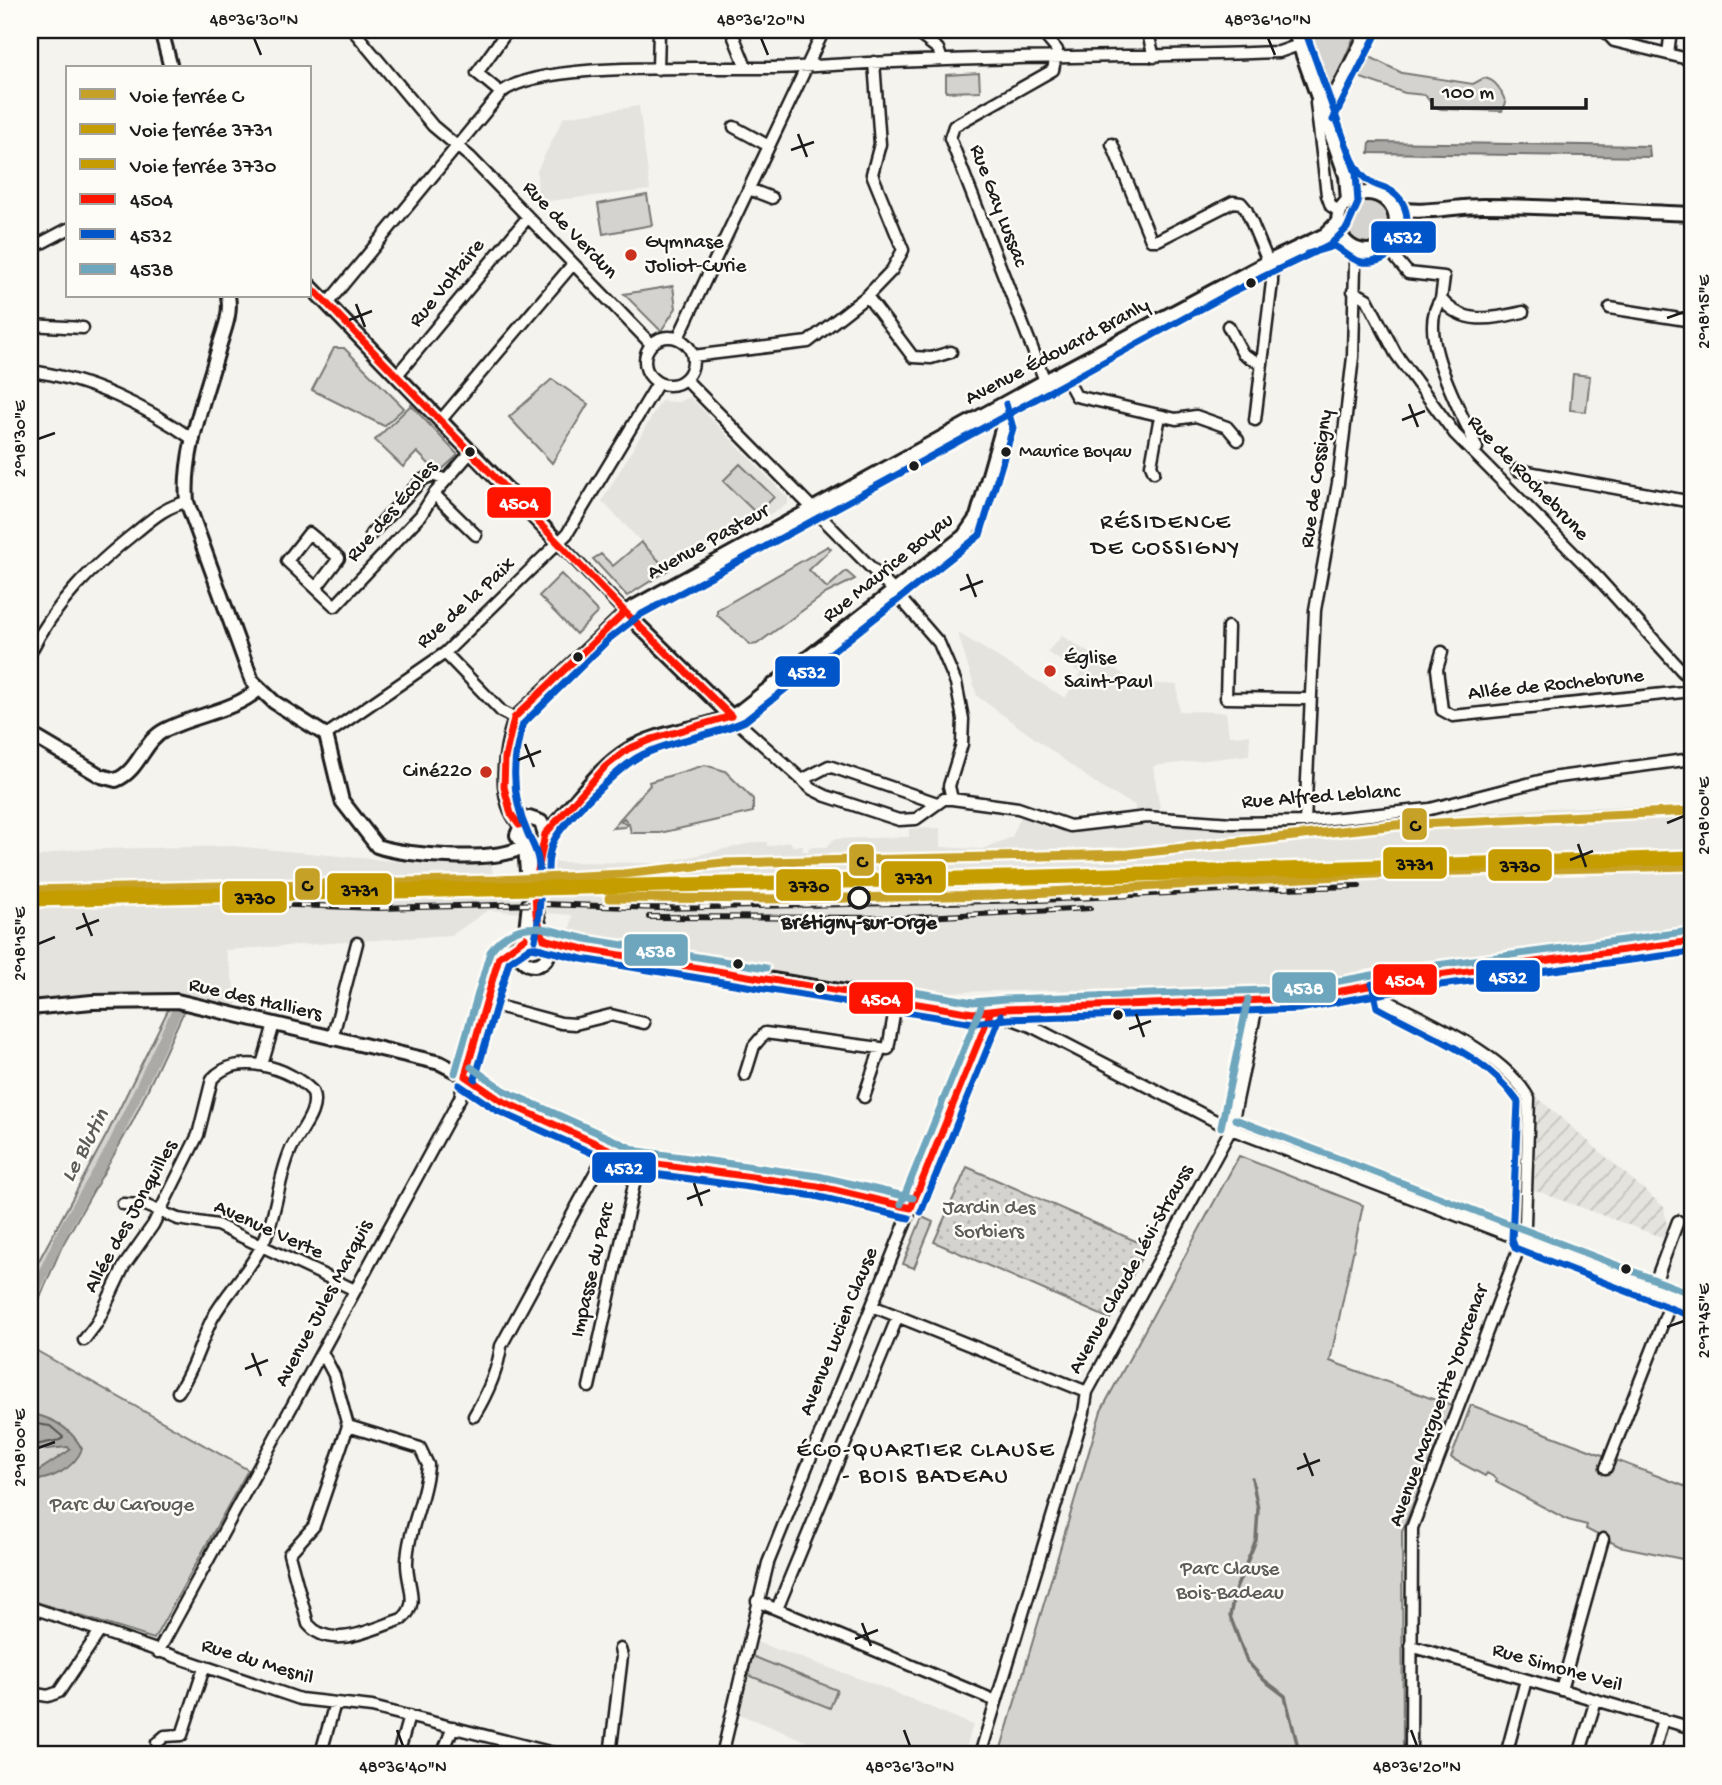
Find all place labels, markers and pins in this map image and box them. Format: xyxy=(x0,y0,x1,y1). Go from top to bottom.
place label: Gymnase Joliot-Curie xyxy=(645,231,747,280)
marker: Gymnase Joliot-Curie xyxy=(623,247,639,263)
unlabelled marker xyxy=(1244,276,1258,290)
place label: Maurice Boyau xyxy=(1019,441,1132,464)
unlabelled marker xyxy=(463,445,477,459)
marker: Maurice Boyau xyxy=(999,445,1013,459)
unlabelled marker xyxy=(907,459,921,473)
place label: Église Saint-Paul xyxy=(1064,647,1153,696)
unlabelled marker xyxy=(571,650,585,664)
marker: Église Saint-Paul xyxy=(1042,663,1058,679)
place label: Ciné220 xyxy=(403,760,472,785)
marker: Ciné220 xyxy=(478,764,494,780)
marker: Brétigny-sur-Orge xyxy=(848,887,870,909)
place label: Brétigny-sur-Orge xyxy=(780,912,938,937)
unlabelled marker xyxy=(731,957,745,971)
unlabelled marker xyxy=(813,981,827,995)
unlabelled marker xyxy=(1111,1008,1125,1022)
unlabelled marker xyxy=(1619,1262,1633,1276)

